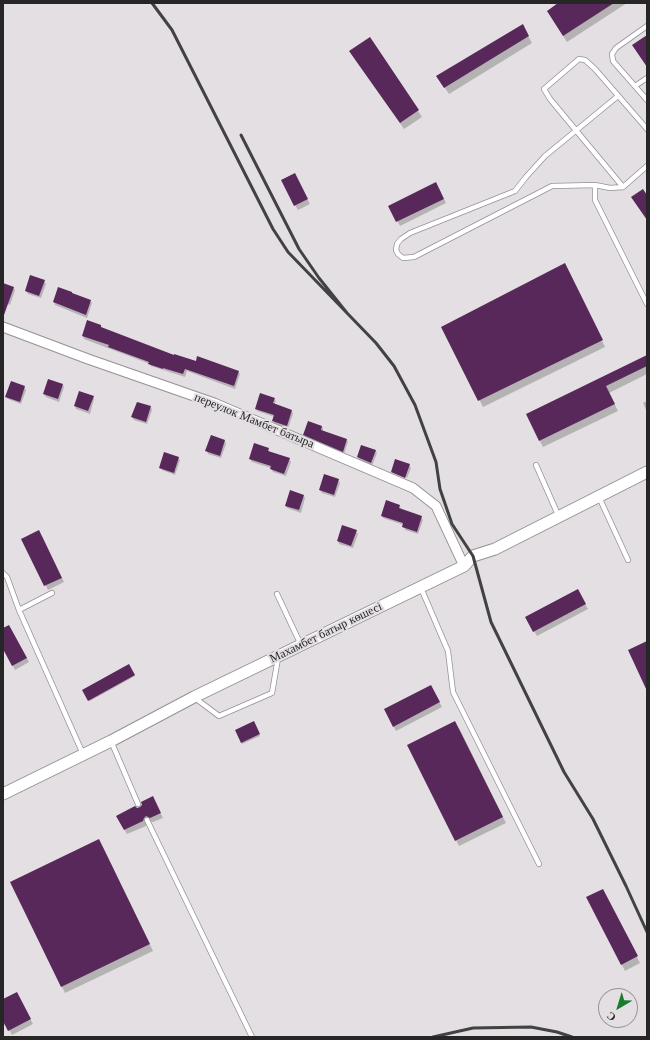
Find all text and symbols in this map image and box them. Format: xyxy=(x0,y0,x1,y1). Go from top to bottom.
street label: переулок Мамбет батыра xyxy=(192,390,316,452)
street label: Махамбет батыр көшесі xyxy=(268,600,384,666)
north arrow xyxy=(598,988,638,1028)
text: С xyxy=(604,1009,618,1024)

